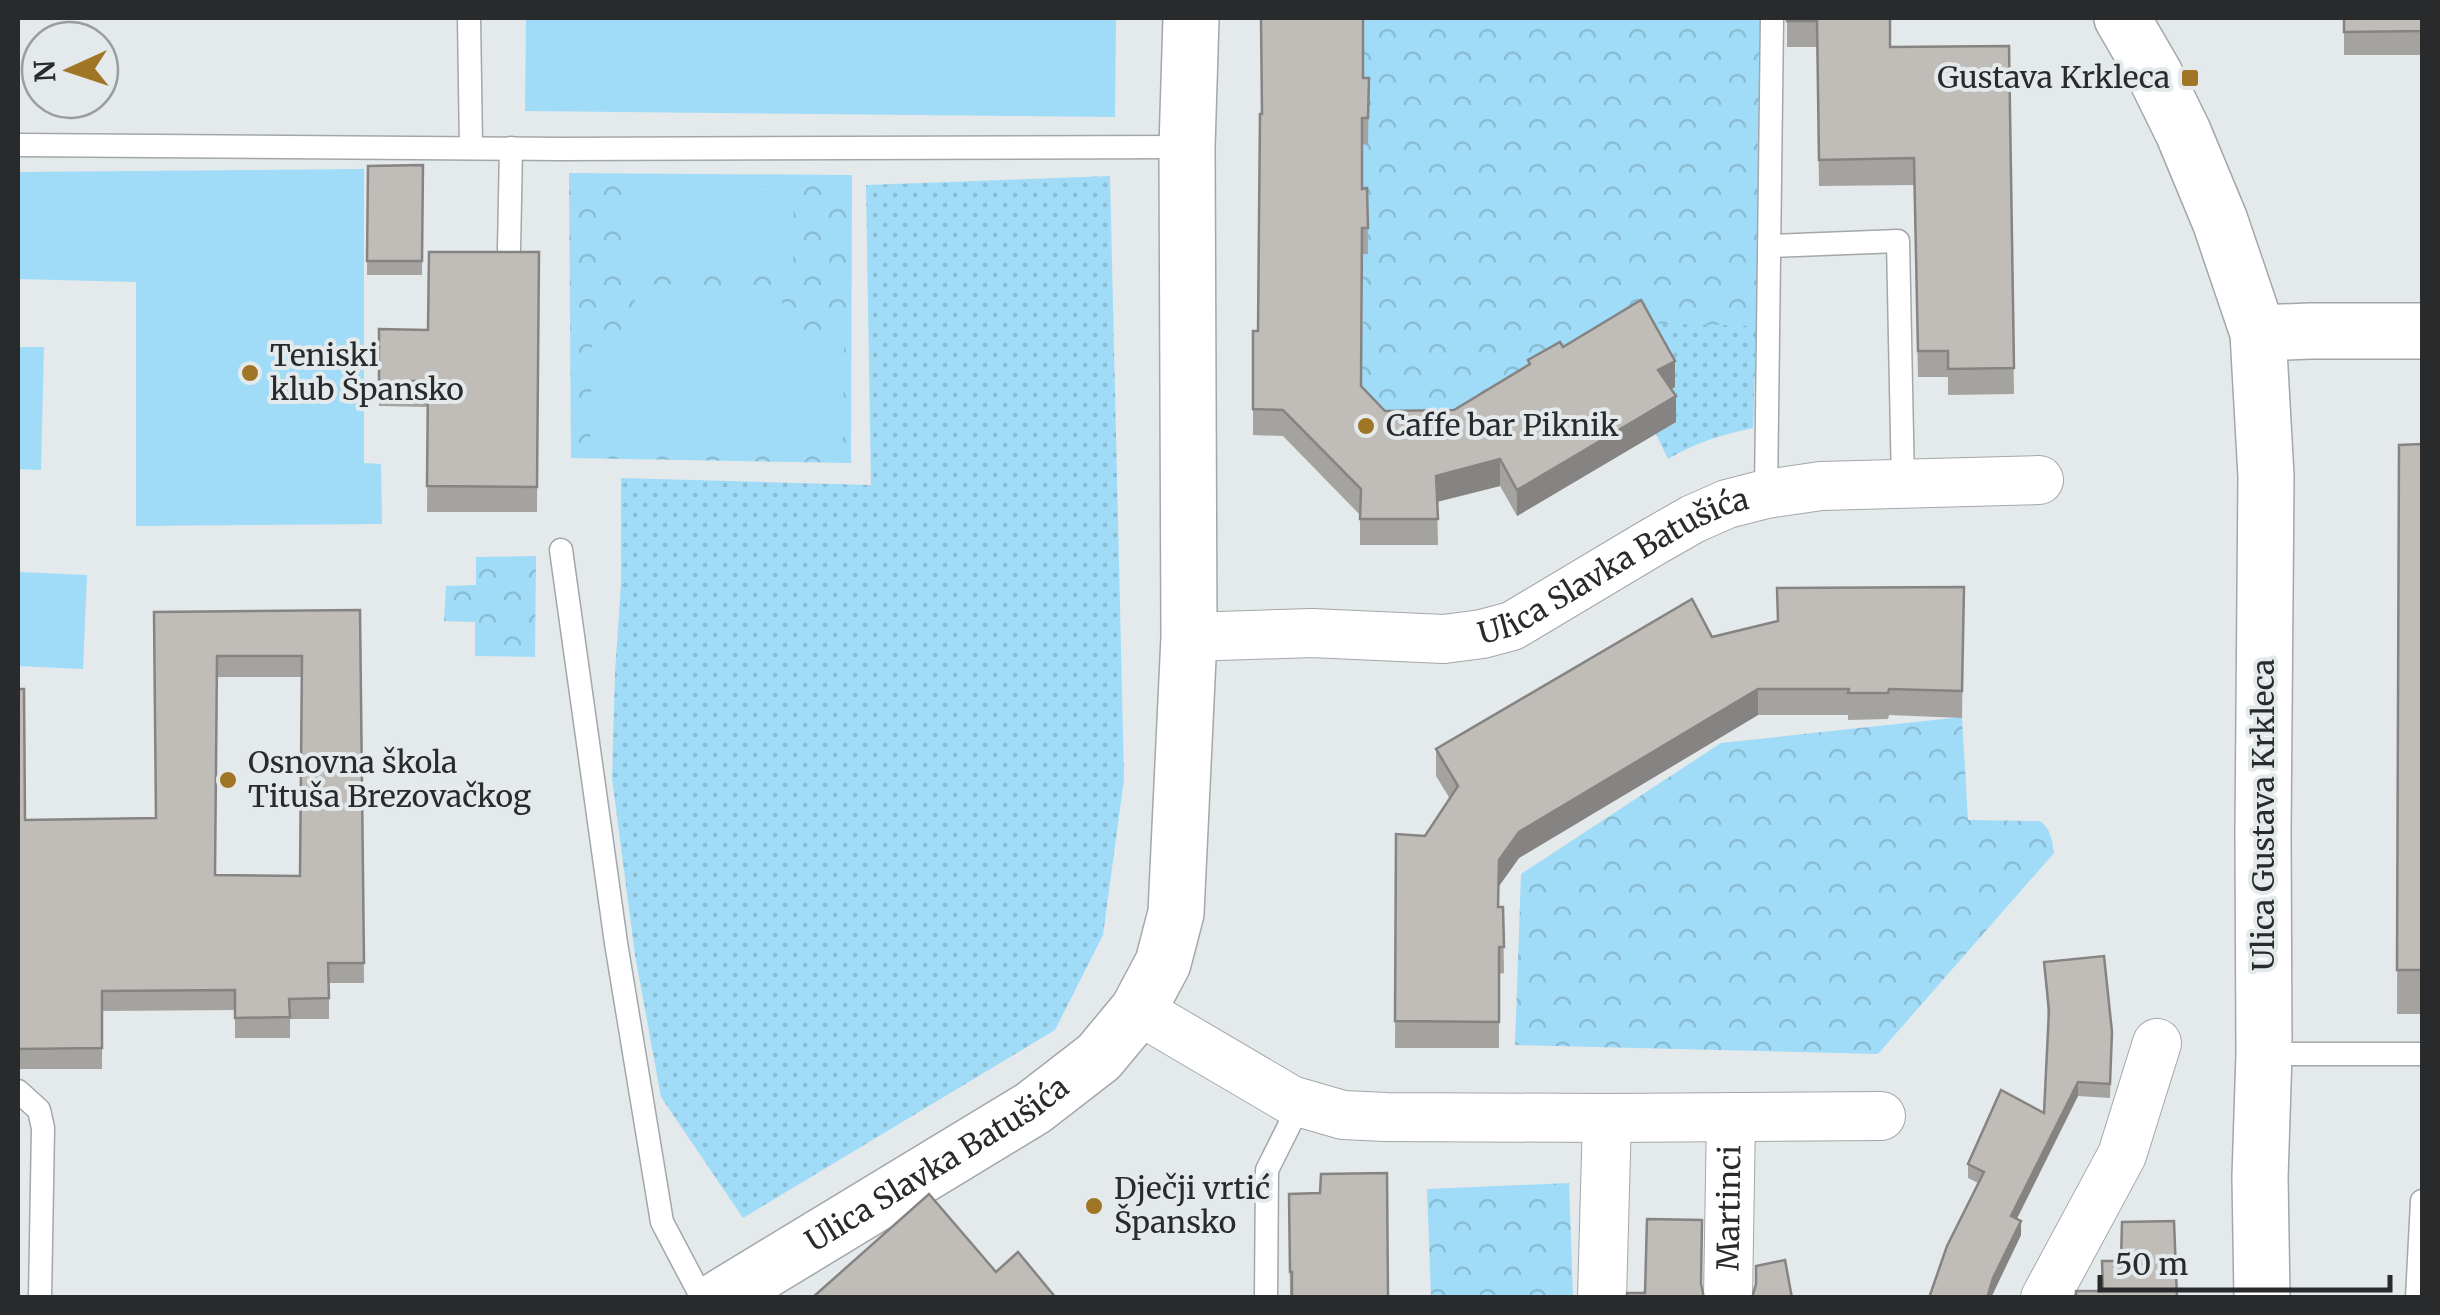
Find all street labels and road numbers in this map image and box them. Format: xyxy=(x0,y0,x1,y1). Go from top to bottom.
street label: Ulica Slavka Batušića xyxy=(1474,479,1752,652)
street label: Ulica Gustava Krkleca xyxy=(2244,659,2282,971)
street label: Ulica Slavka Batušića xyxy=(798,1067,1076,1260)
street label: Martinci xyxy=(1708,1145,1749,1271)

